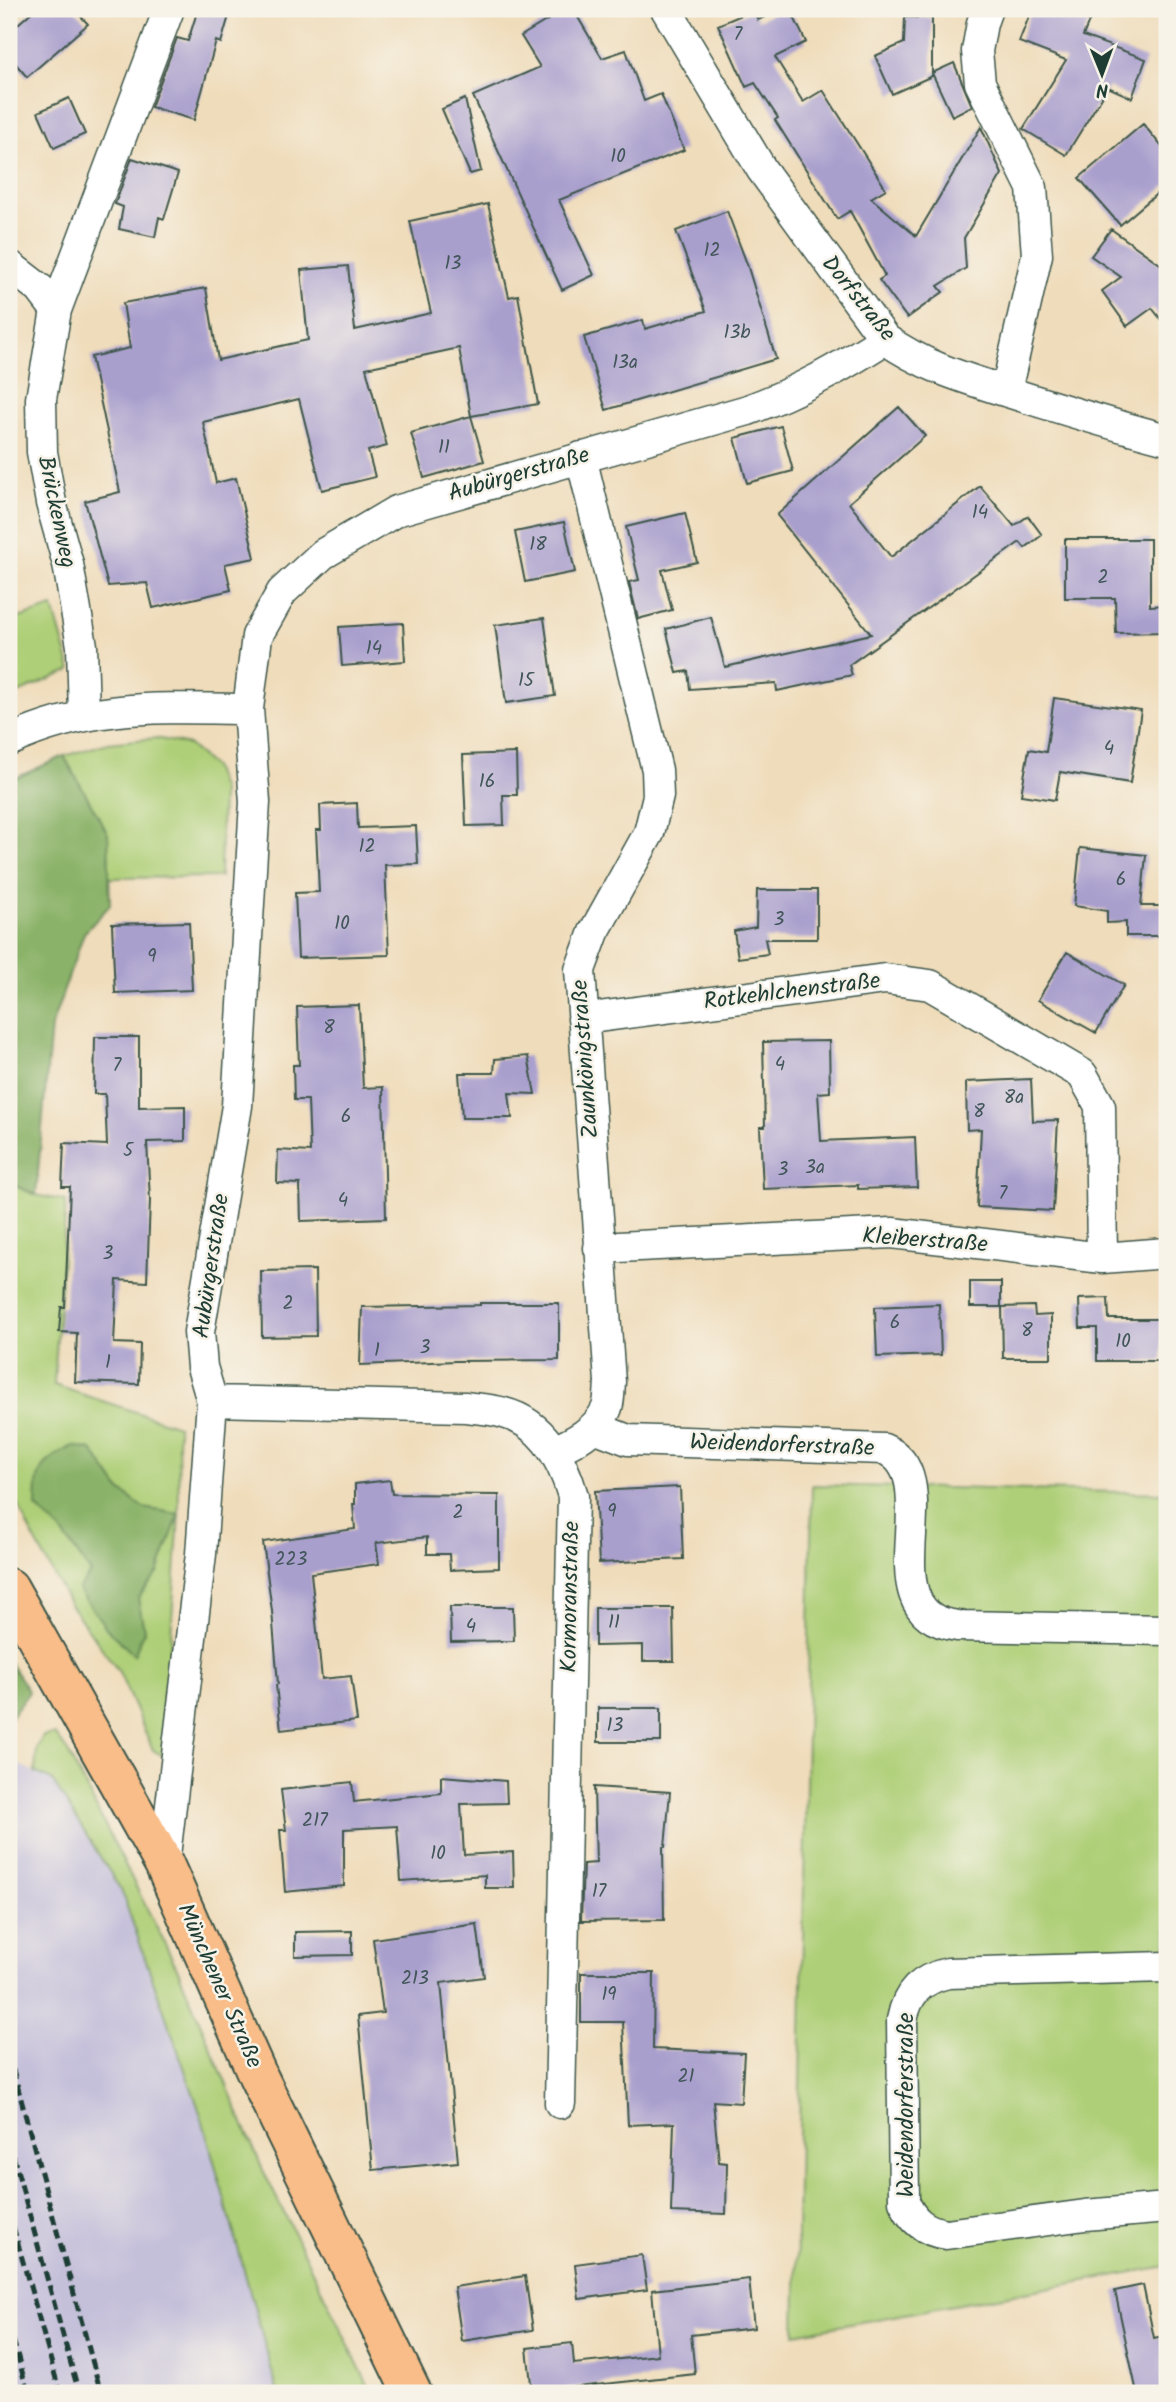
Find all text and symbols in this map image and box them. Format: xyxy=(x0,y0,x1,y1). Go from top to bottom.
house number: 7 xyxy=(734,20,744,50)
north arrow xyxy=(1068,38,1138,108)
text: N xyxy=(1096,74,1109,104)
house number: 10 xyxy=(610,142,626,172)
house number: 12 xyxy=(703,236,721,266)
street label: Dorfstraße xyxy=(812,248,904,350)
house number: 13 xyxy=(445,249,462,279)
house number: 13b xyxy=(724,318,750,348)
house number: 13a xyxy=(612,348,638,378)
house number: 11 xyxy=(438,433,450,463)
street label: Aubürgerstraße xyxy=(444,438,594,512)
street label: Brückenweg xyxy=(27,453,85,571)
house number: 14 xyxy=(972,498,988,528)
house number: 18 xyxy=(529,530,547,560)
house number: 2 xyxy=(1097,563,1109,593)
house number: 14 xyxy=(366,634,382,664)
house number: 15 xyxy=(518,666,536,696)
house number: 4 xyxy=(1104,734,1114,764)
house number: 16 xyxy=(479,767,495,797)
house number: 12 xyxy=(358,832,376,862)
house number: 6 xyxy=(1116,865,1126,895)
house number: 3 xyxy=(774,905,785,935)
house number: 10 xyxy=(334,909,350,939)
house number: 9 xyxy=(147,942,157,972)
street label: Rotkehlchenstraße xyxy=(702,963,882,1021)
street label: Zaunkönigstraße xyxy=(562,978,610,1140)
house number: 8 xyxy=(323,1013,335,1043)
house number: 4 xyxy=(775,1050,785,1080)
house number: 7 xyxy=(113,1051,123,1081)
house number: 8a xyxy=(1004,1083,1024,1113)
house number: 8 xyxy=(973,1097,985,1127)
house number: 6 xyxy=(341,1102,351,1132)
house number: 5 xyxy=(123,1136,135,1166)
house number: 3a xyxy=(805,1153,825,1183)
house number: 3 xyxy=(778,1155,789,1185)
house number: 7 xyxy=(999,1179,1009,1209)
house number: 4 xyxy=(338,1186,348,1216)
street label: Aubürgerstraße xyxy=(184,1191,240,1341)
street label: Kleiberstraße xyxy=(861,1219,989,1263)
house number: 3 xyxy=(103,1239,114,1269)
house number: 2 xyxy=(282,1289,294,1319)
house number: 6 xyxy=(890,1308,900,1338)
house number: 8 xyxy=(1021,1316,1033,1346)
house number: 10 xyxy=(1115,1327,1131,1357)
house number: 3 xyxy=(420,1333,431,1363)
house number: 1 xyxy=(374,1336,380,1366)
house number: 1 xyxy=(105,1348,111,1378)
street label: Weidendorferstraße xyxy=(689,1425,875,1467)
house number: 9 xyxy=(607,1497,617,1527)
house number: 2 xyxy=(452,1498,464,1528)
street label: Kormoranstraße xyxy=(552,1521,590,1673)
house number: 223 xyxy=(275,1545,308,1575)
house number: 11 xyxy=(608,1608,620,1638)
house number: 4 xyxy=(466,1612,476,1642)
house number: 13 xyxy=(607,1711,624,1741)
house number: 217 xyxy=(302,1806,329,1836)
house number: 10 xyxy=(430,1839,446,1869)
house number: 17 xyxy=(592,1877,608,1907)
street label: Münchener Straße xyxy=(167,1898,271,2074)
house number: 213 xyxy=(401,1964,429,1994)
house number: 19 xyxy=(601,1980,617,2010)
street label: Weidendorferstraße xyxy=(889,2013,925,2197)
house number: 21 xyxy=(677,2062,695,2092)

